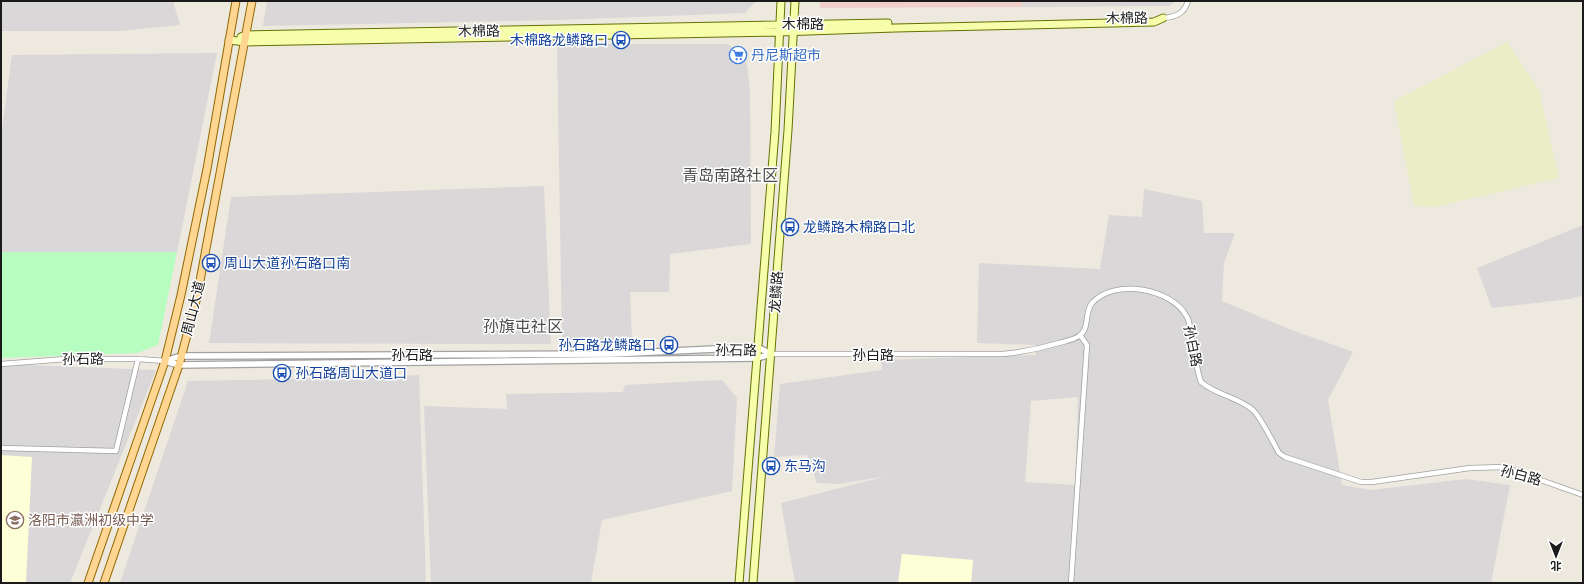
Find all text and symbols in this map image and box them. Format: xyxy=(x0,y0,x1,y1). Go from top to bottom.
street label: 木棉路 xyxy=(1106,10,1148,27)
street label: 木棉路 xyxy=(782,16,824,33)
street label: 木棉路 xyxy=(458,23,500,40)
bus stop icon: 木棉路龙鳞路口 xyxy=(611,30,631,50)
place label: 木棉路龙鳞路口 xyxy=(510,32,608,49)
supermarket icon: 丹尼斯超市 xyxy=(728,45,748,65)
place label: 丹尼斯超市 xyxy=(751,47,821,64)
district label: 青岛南路社区 xyxy=(682,167,778,186)
bus stop icon: 龙鳞路木棉路口北 xyxy=(780,217,800,237)
place label: 龙鳞路木棉路口北 xyxy=(803,219,915,236)
bus stop icon: 周山大道孙石路口南 xyxy=(201,253,221,273)
place label: 周山大道孙石路口南 xyxy=(224,255,350,272)
street label: 龙鳞路 xyxy=(767,270,786,314)
street label: 周山大道 xyxy=(178,279,209,337)
district label: 孙旗屯社区 xyxy=(483,318,563,337)
street label: 孙白路 xyxy=(1180,324,1205,368)
bus stop icon: 孙石路龙鳞路口 xyxy=(659,335,679,355)
place label: 孙石路龙鳞路口 xyxy=(558,337,656,354)
street label: 孙石路 xyxy=(715,342,757,359)
street label: 孙石路 xyxy=(391,347,433,364)
street label: 孙白路 xyxy=(852,347,894,364)
street label: 孙石路 xyxy=(62,351,104,368)
bus stop icon: 孙石路周山大道口 xyxy=(272,363,292,383)
place label: 孙石路周山大道口 xyxy=(295,365,407,382)
bus stop icon: 东马沟 xyxy=(761,456,781,476)
place label: 东马沟 xyxy=(784,458,826,475)
street label: 孙白路 xyxy=(1498,462,1543,489)
school or university icon: 洛阳市瀛洲初级中学 xyxy=(5,510,25,530)
place label: 洛阳市瀛洲初级中学 xyxy=(28,512,154,529)
north arrow xyxy=(1536,536,1576,576)
text: 北 xyxy=(1551,559,1562,572)

